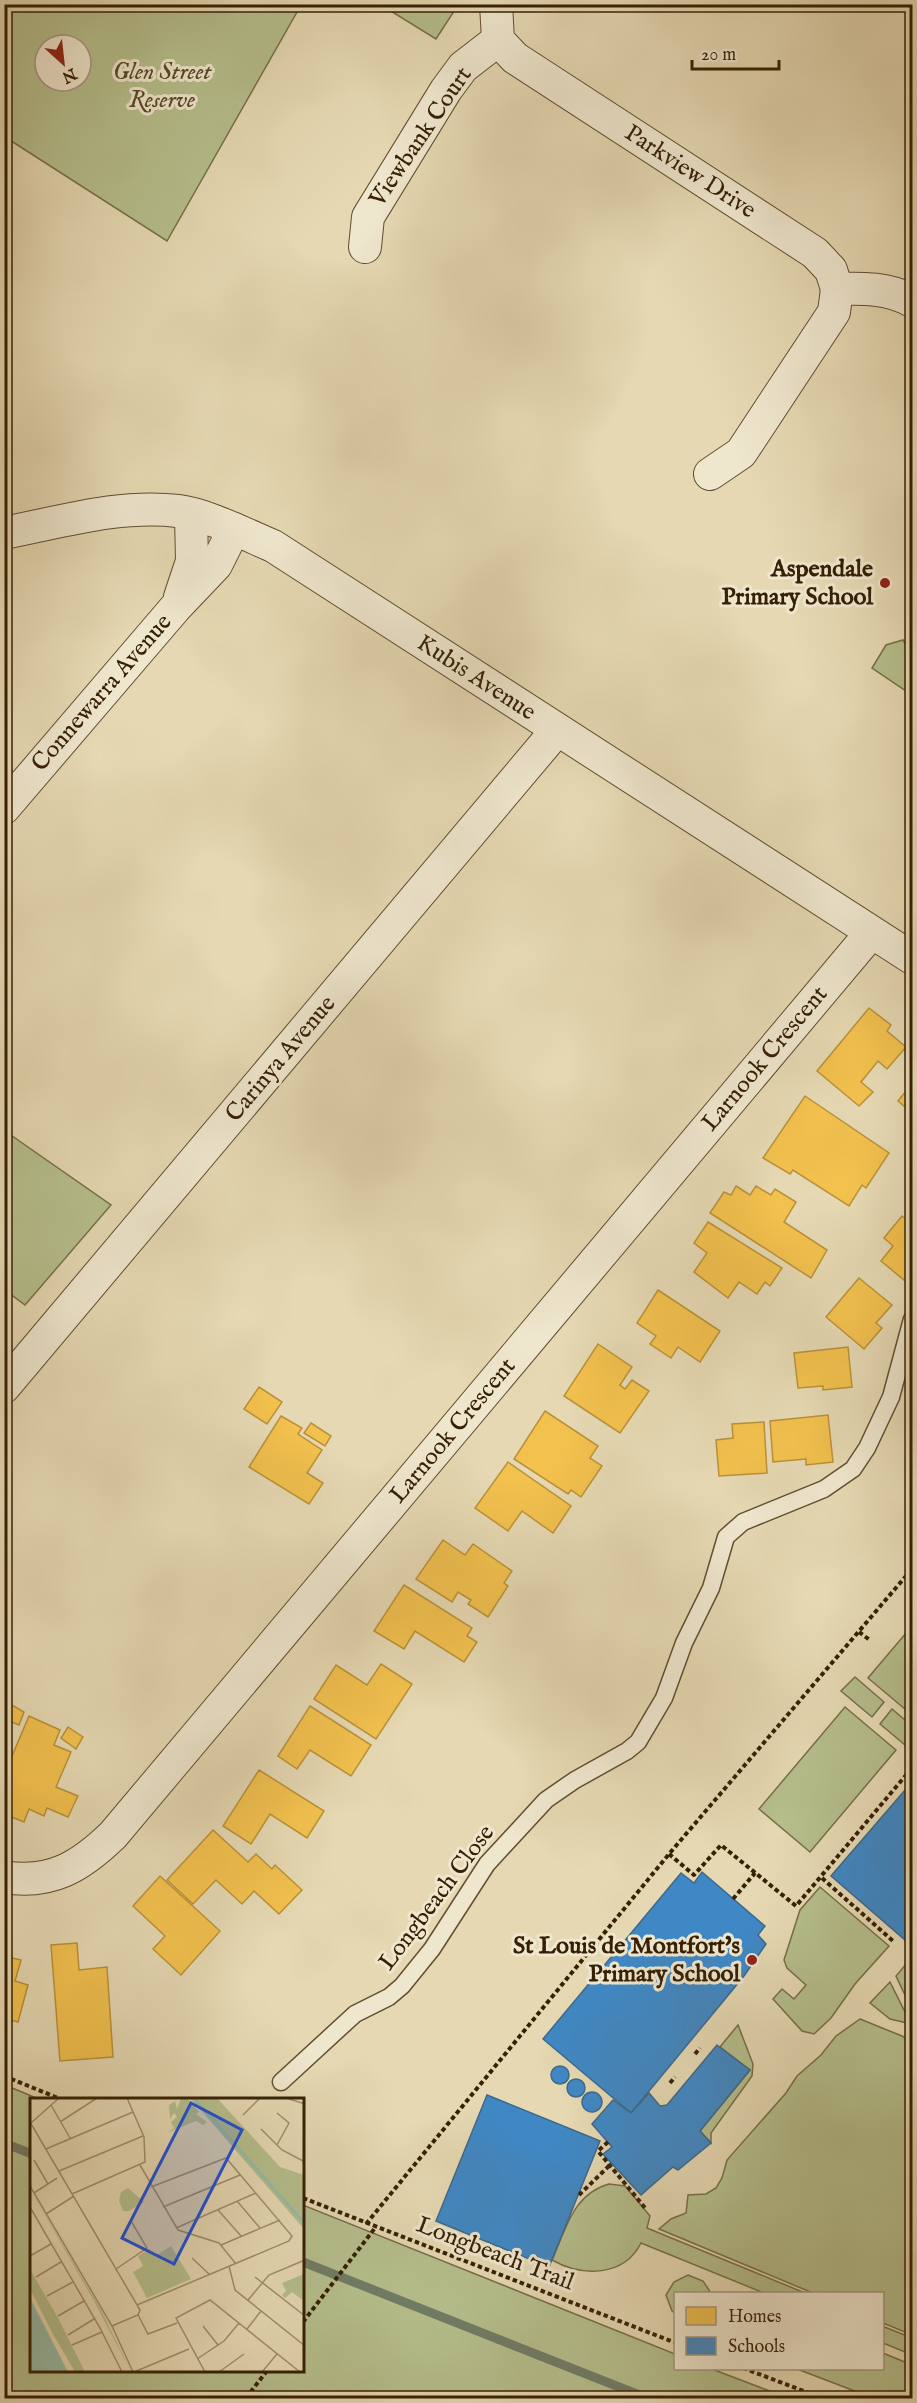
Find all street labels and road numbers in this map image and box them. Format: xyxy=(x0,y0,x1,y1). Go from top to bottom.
street label: Viewbank Court xyxy=(362,61,479,214)
street label: Parkview Drive xyxy=(618,118,762,226)
street label: Connewarra Avenue xyxy=(25,608,179,778)
street label: Kubis Avenue xyxy=(411,628,541,728)
street label: Larnook Crescent xyxy=(695,980,835,1138)
street label: Carinya Avenue xyxy=(219,989,343,1129)
street label: Larnook Crescent xyxy=(383,1352,523,1510)
street label: Longbeach Close xyxy=(372,1819,502,1977)
street label: Longbeach Trail xyxy=(412,2210,579,2298)

